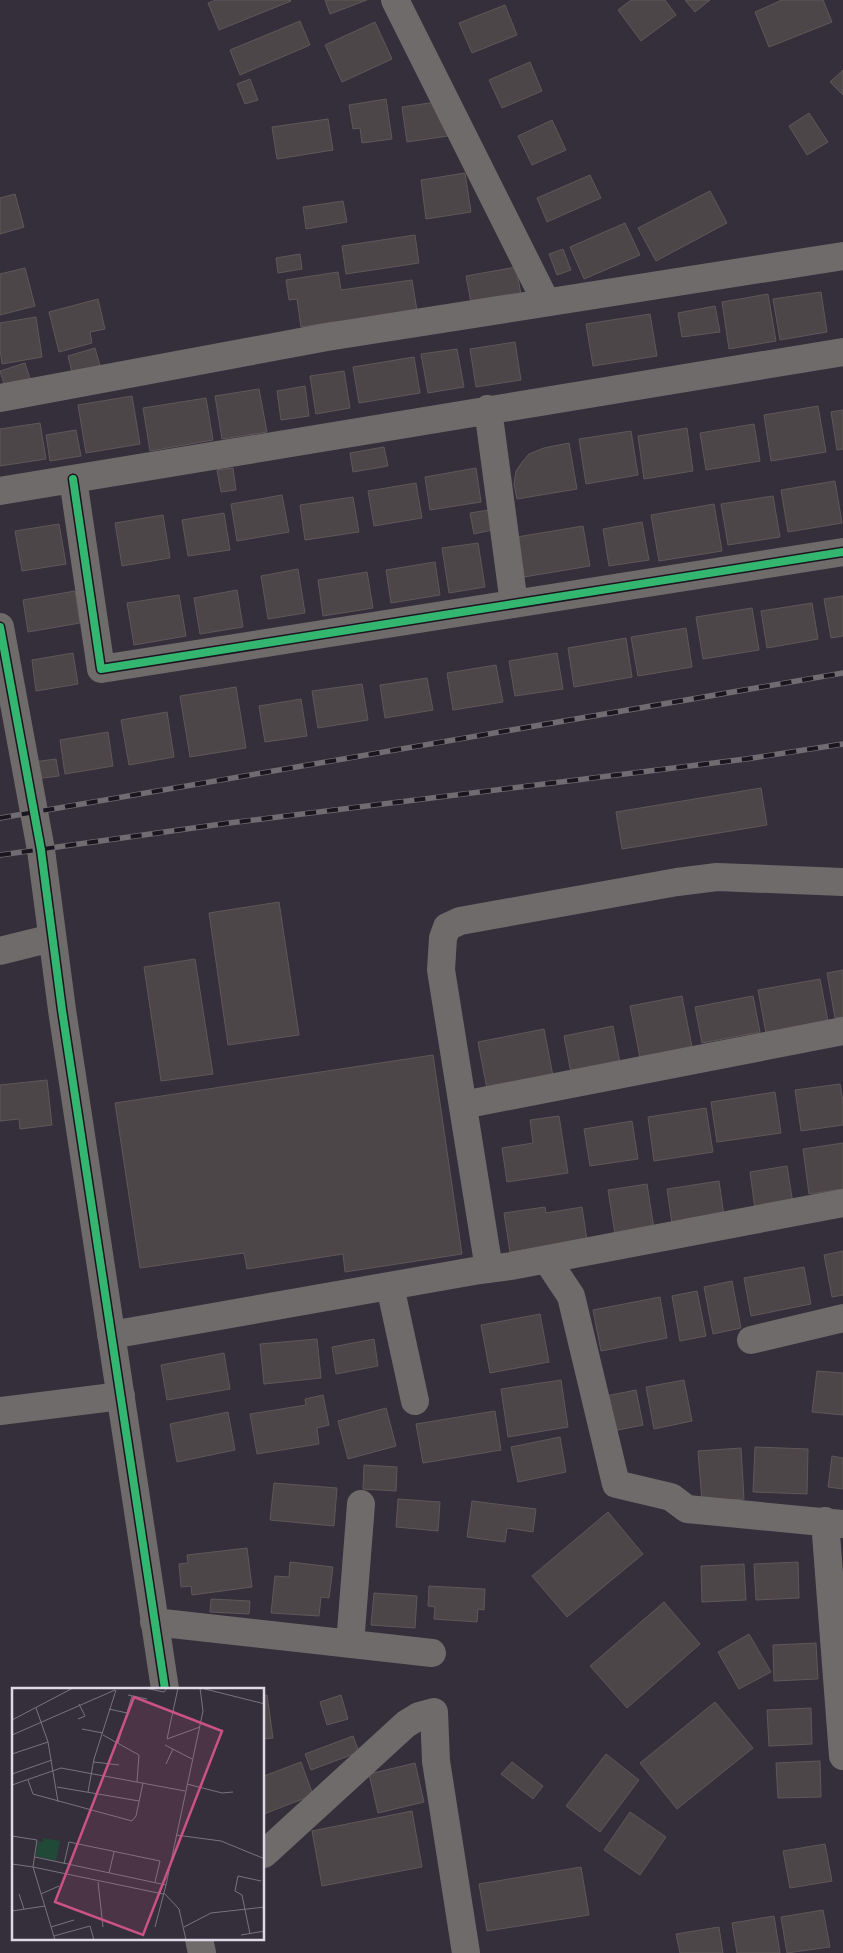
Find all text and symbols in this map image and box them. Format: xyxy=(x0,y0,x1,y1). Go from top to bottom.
inset map xyxy=(12,1688,265,1940)

